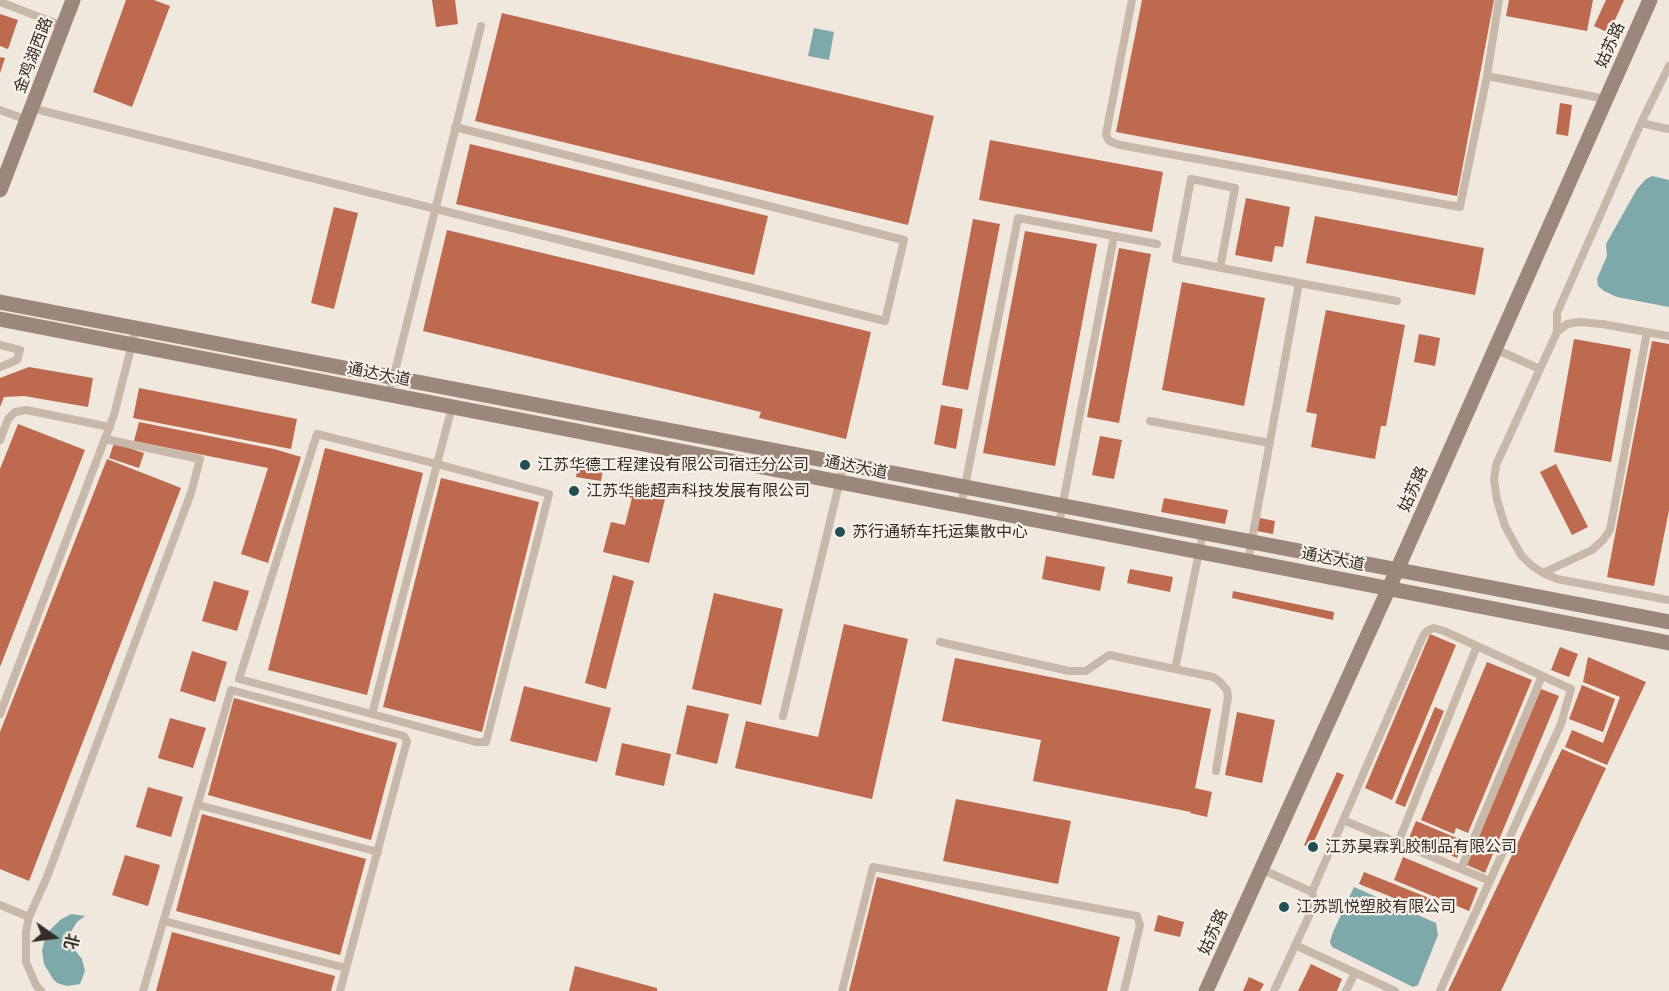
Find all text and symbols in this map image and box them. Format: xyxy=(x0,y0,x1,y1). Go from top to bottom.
street label: 金鸡湖西路 xyxy=(10,14,56,96)
street label: 姑苏路 xyxy=(1591,19,1629,71)
street label: 通达大道 xyxy=(346,358,412,390)
street label: 通达大道 xyxy=(823,451,889,483)
place label: 江苏华德工程建设有限公司宿迁分公司 xyxy=(537,455,809,475)
marker: 江苏华德工程建设有限公司宿迁分公司 xyxy=(518,458,532,472)
street label: 姑苏路 xyxy=(1394,463,1432,515)
place label: 江苏华能超声科技发展有限公司 xyxy=(586,481,810,501)
marker: 江苏华能超声科技发展有限公司 xyxy=(567,484,581,498)
place label: 苏行通轿车托运集散中心 xyxy=(852,522,1028,542)
marker: 苏行通轿车托运集散中心 xyxy=(833,525,847,539)
street label: 通达大道 xyxy=(1300,543,1366,575)
place label: 江苏昊霖乳胶制品有限公司 xyxy=(1325,837,1517,857)
marker: 江苏昊霖乳胶制品有限公司 xyxy=(1306,840,1320,854)
place label: 江苏凯悦塑胶有限公司 xyxy=(1296,897,1456,917)
marker: 江苏凯悦塑胶有限公司 xyxy=(1277,900,1291,914)
street label: 姑苏路 xyxy=(1194,906,1232,958)
north arrow xyxy=(24,907,84,967)
text: 北 xyxy=(61,931,83,952)

